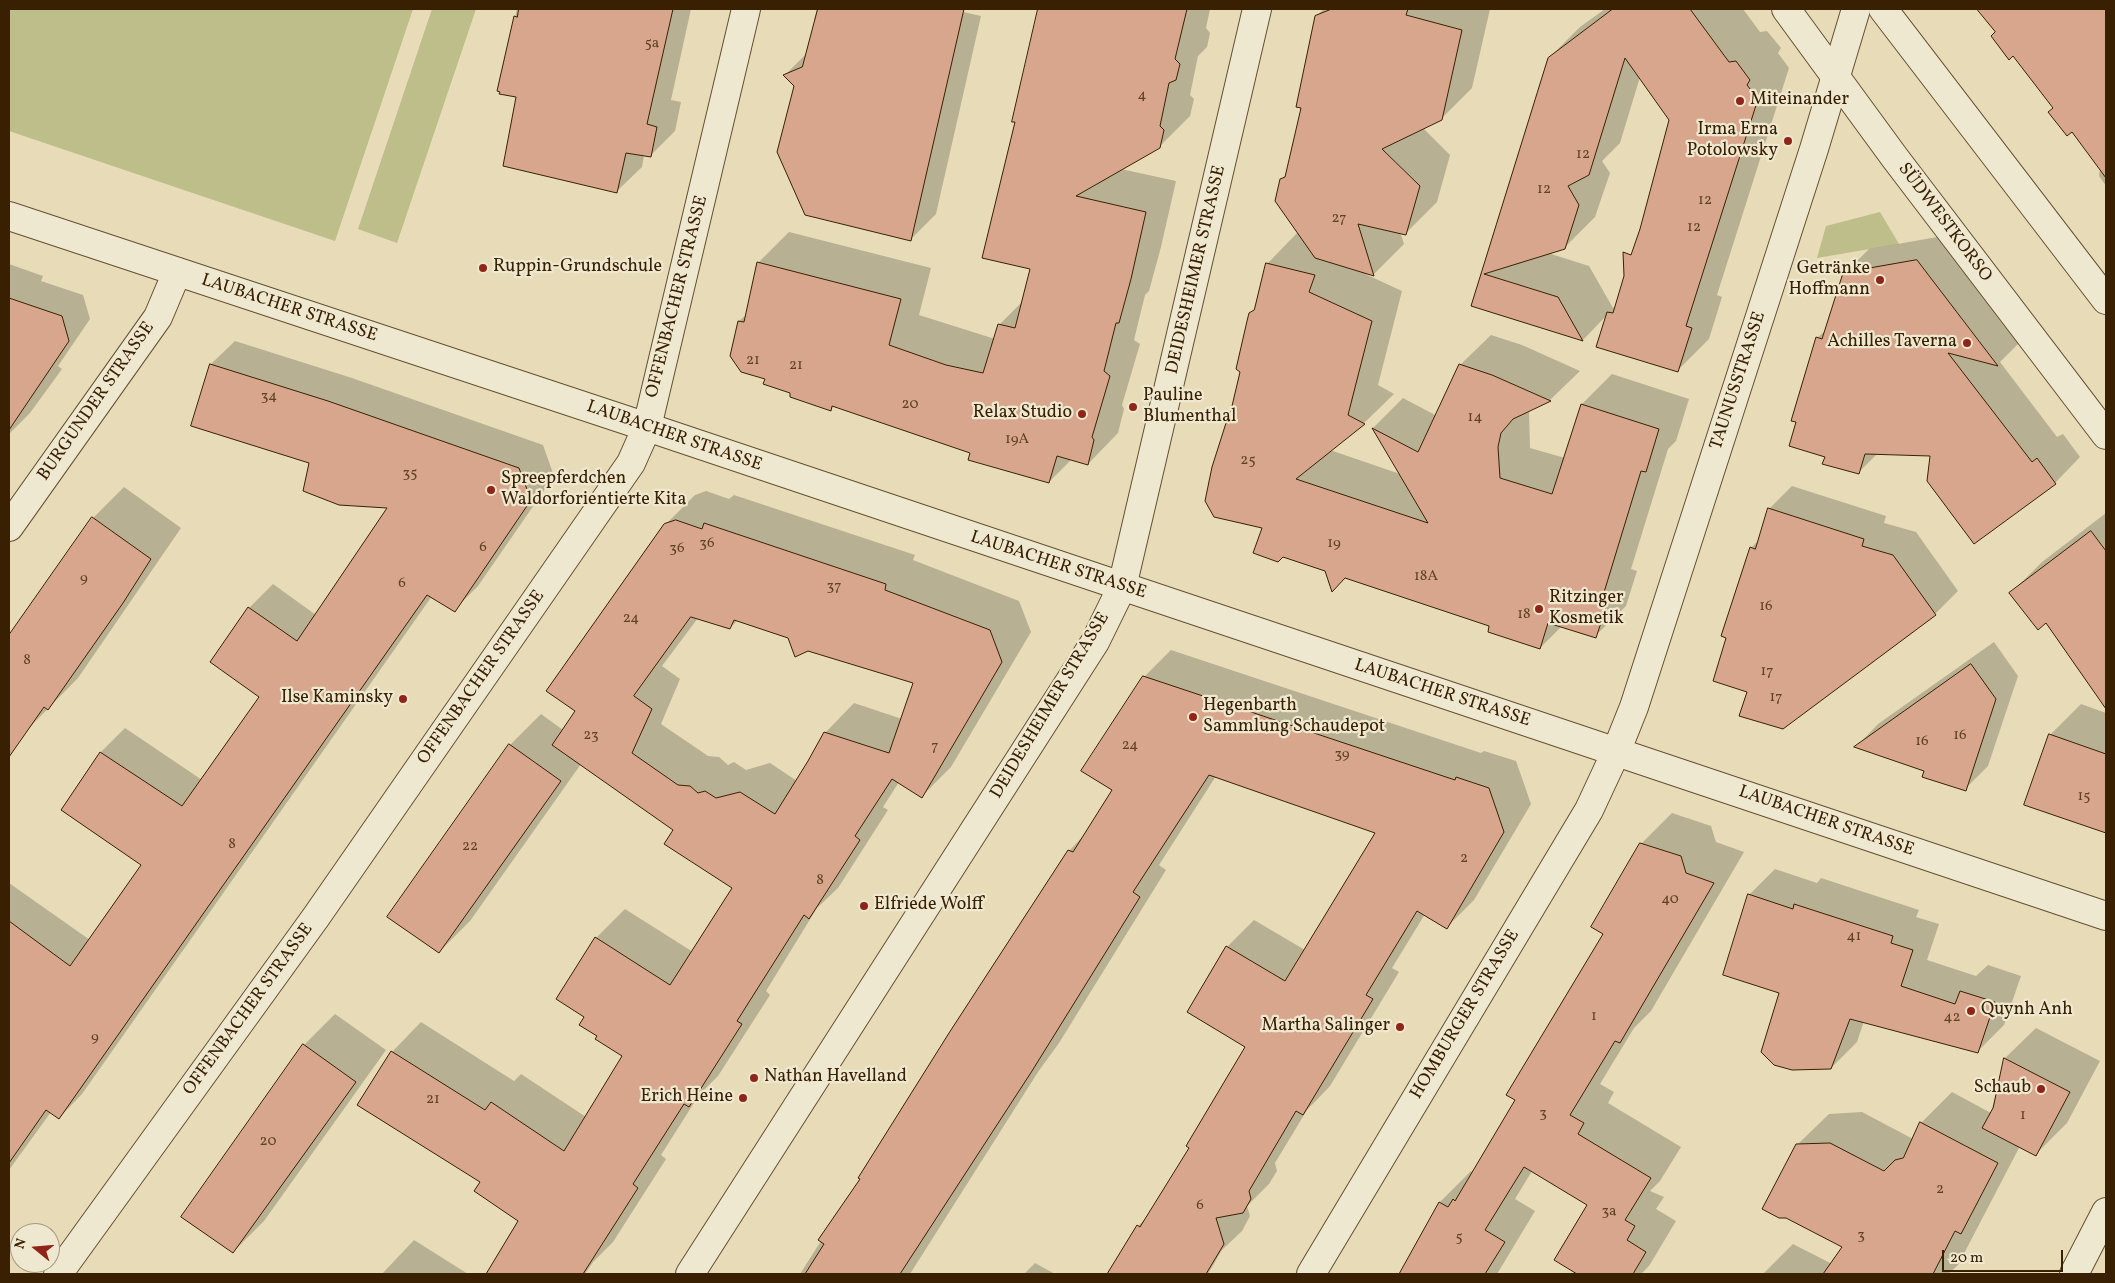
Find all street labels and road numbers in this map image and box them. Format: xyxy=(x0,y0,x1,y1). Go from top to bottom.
street label: SÜDWESTKORSO xyxy=(1892,159,1996,287)
street label: DEIDESHEIMER STRASSE xyxy=(1162,164,1232,376)
street label: OFFENBACHER STRASSE xyxy=(642,194,714,400)
street label: LAUBACHER STRASSE xyxy=(198,270,380,348)
street label: TAUNUSSTRASSE xyxy=(1707,309,1771,453)
street label: BURGUNDER STRASSE xyxy=(34,318,160,486)
street label: LAUBACHER STRASSE xyxy=(583,397,765,477)
street label: LAUBACHER STRASSE xyxy=(967,527,1149,605)
street label: OFFENBACHER STRASSE xyxy=(414,587,550,769)
street label: DEIDESHEIMER STRASSE xyxy=(987,609,1115,803)
street label: LAUBACHER STRASSE xyxy=(1351,655,1533,733)
street label: LAUBACHER STRASSE xyxy=(1735,782,1917,862)
street label: OFFENBACHER STRASSE xyxy=(179,920,319,1100)
street label: HOMBURGER STRASSE xyxy=(1407,926,1525,1104)

